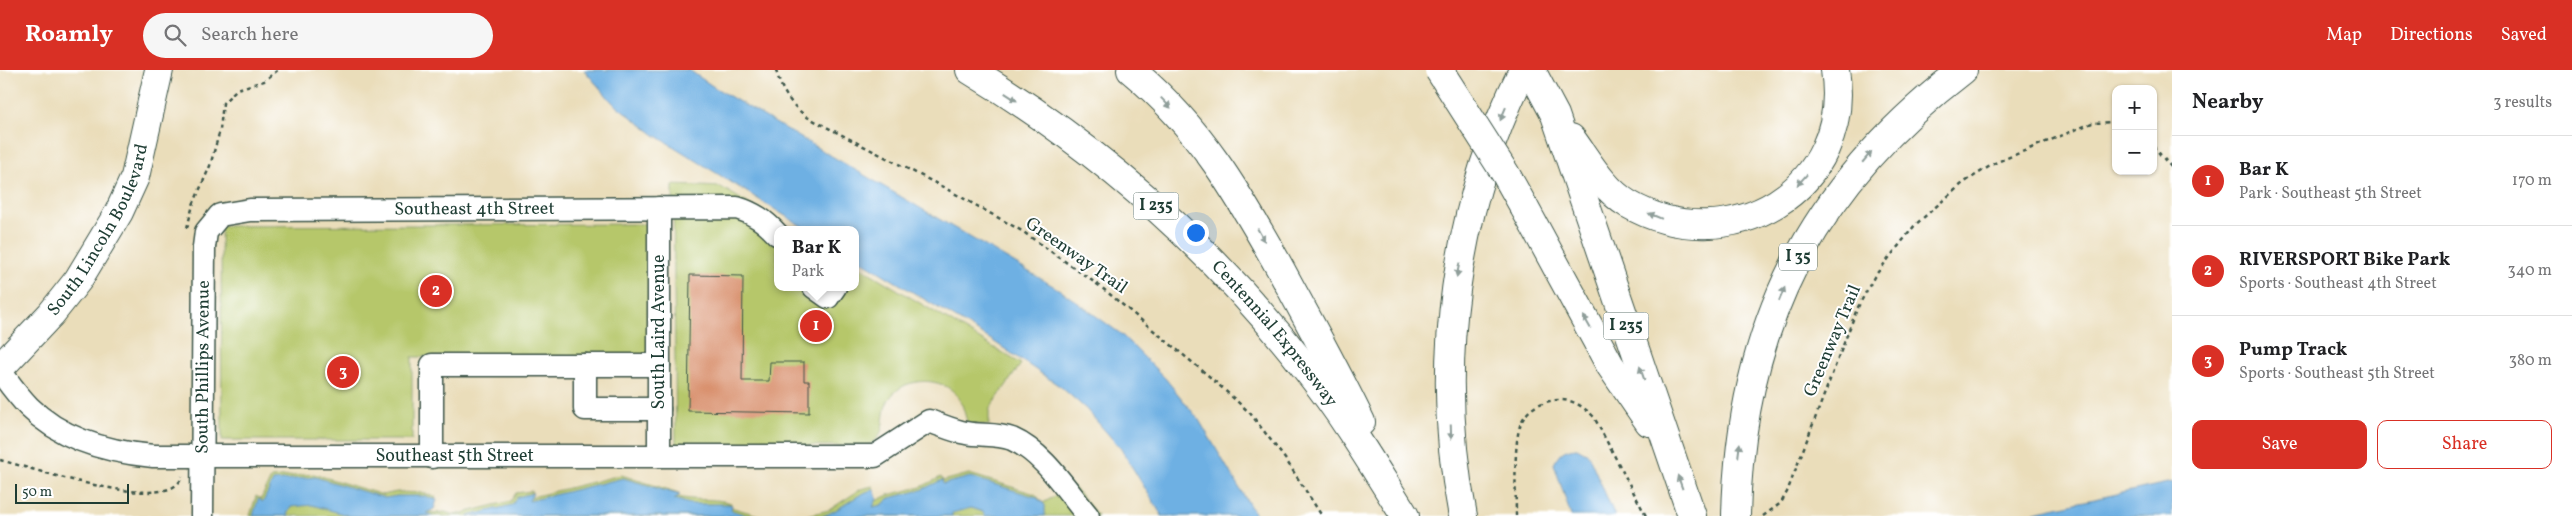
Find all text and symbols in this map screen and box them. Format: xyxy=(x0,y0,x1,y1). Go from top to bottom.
search box xyxy=(143,13,493,58)
text: Roamly xyxy=(25,18,113,52)
icon: search xyxy=(161,21,189,49)
text: Search here xyxy=(201,22,298,48)
text: Map xyxy=(2326,23,2362,48)
text: Directions xyxy=(2390,23,2473,48)
text: Saved xyxy=(2501,23,2547,48)
map controls xyxy=(2112,85,2157,175)
button: + xyxy=(2112,85,2157,130)
text: Nearby xyxy=(2192,88,2263,117)
one-way arrow xyxy=(1004,92,1017,101)
text: 3 results xyxy=(2493,92,2552,114)
one-way arrow xyxy=(1160,97,1172,109)
one-way arrow xyxy=(1498,107,1506,121)
button: − xyxy=(2112,130,2157,175)
street label: South Lincoln Boulevard xyxy=(41,141,155,321)
one-way arrow xyxy=(1861,150,1872,163)
text: Bar K xyxy=(2239,157,2289,183)
text: 1 xyxy=(2205,170,2211,192)
text: 170 m xyxy=(2512,170,2552,192)
one-way arrow xyxy=(1797,173,1808,186)
text: Park · Southeast 5th Street xyxy=(2239,183,2422,205)
road number: I 235 xyxy=(1134,192,1178,220)
street label: Southeast 4th Street xyxy=(394,196,555,222)
street label: Greenway Trail xyxy=(1020,211,1132,301)
one-way arrow xyxy=(1648,212,1662,220)
your location xyxy=(1183,220,1209,246)
popup xyxy=(774,226,859,291)
one-way arrow xyxy=(1257,227,1265,242)
text: Bar K xyxy=(792,235,841,261)
road number: I 35 xyxy=(1779,243,1817,270)
text: RIVERSPORT Bike Park xyxy=(2239,247,2450,273)
street label: South Laird Avenue xyxy=(647,255,672,409)
street label: Centennial Expressway xyxy=(1206,255,1344,412)
text: 2 xyxy=(2204,260,2212,282)
text: 340 m xyxy=(2508,260,2552,282)
text: Park xyxy=(792,261,824,283)
one-way arrow xyxy=(1454,263,1462,278)
pin: 2 xyxy=(420,272,452,310)
text: Sports · Southeast 4th Street xyxy=(2239,273,2437,295)
street label: South Phillips Avenue xyxy=(190,280,216,454)
street label: Greenway Trail xyxy=(1798,281,1868,401)
one-way arrow xyxy=(1778,287,1786,301)
pin: 1 xyxy=(800,307,832,345)
road number: I 235 xyxy=(1604,312,1648,340)
one-way arrow xyxy=(1583,315,1591,329)
text: Pump Track xyxy=(2239,337,2347,363)
text: 3 xyxy=(2204,350,2212,372)
text: 380 m xyxy=(2509,350,2552,372)
pin: 3 xyxy=(327,353,359,391)
text: Sports · Southeast 5th Street xyxy=(2239,363,2435,385)
one-way arrow xyxy=(1638,365,1646,380)
button: Save xyxy=(2192,420,2367,469)
button: Share xyxy=(2377,420,2552,469)
one-way arrow xyxy=(1448,425,1456,441)
one-way arrow xyxy=(1735,442,1743,458)
street label: Southeast 5th Street xyxy=(375,444,534,469)
one-way arrow xyxy=(1676,475,1683,490)
scale bar xyxy=(15,481,129,504)
text: 50 m xyxy=(22,483,52,502)

